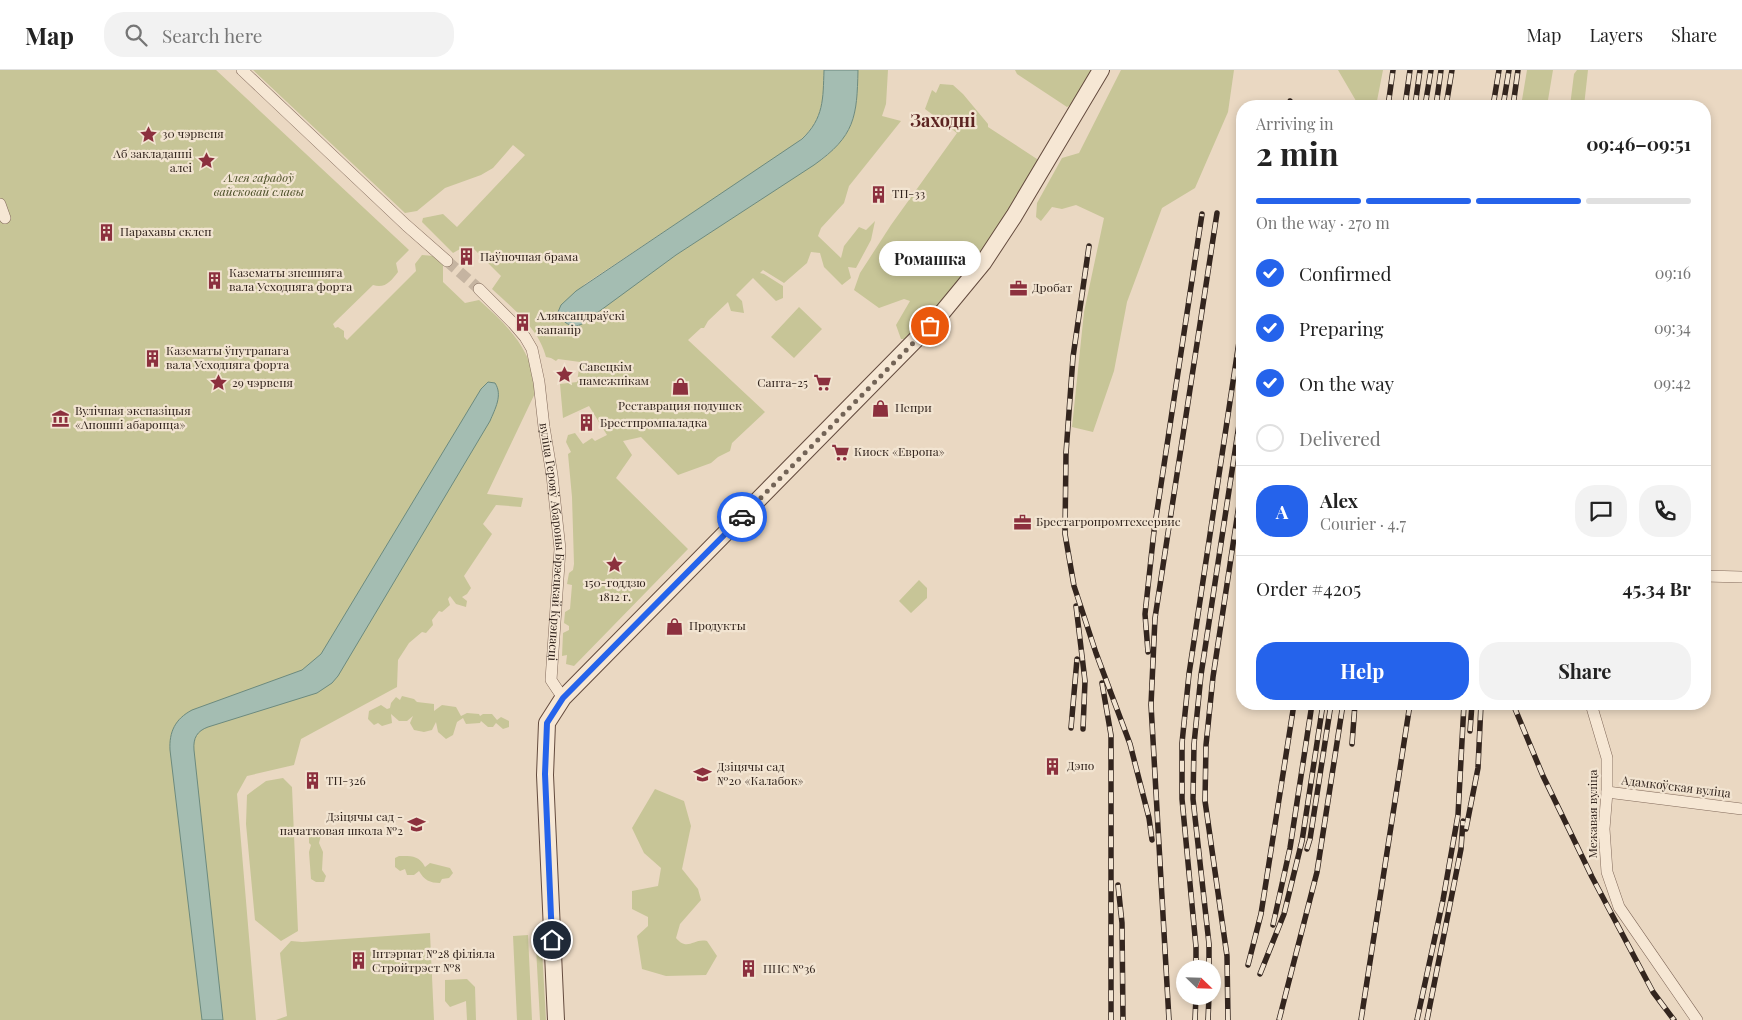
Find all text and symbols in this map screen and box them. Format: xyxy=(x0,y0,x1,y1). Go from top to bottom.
search box xyxy=(104,12,454,57)
text: Map xyxy=(25,19,74,51)
icon: search xyxy=(122,21,150,49)
text: Search here xyxy=(162,22,262,48)
text: Map xyxy=(1526,23,1561,47)
text: Layers xyxy=(1589,23,1643,47)
text: Share xyxy=(1671,23,1717,47)
district label: Заходні xyxy=(910,108,976,132)
text: Arriving in xyxy=(1256,113,1334,134)
place icon: 30 чэрвеня xyxy=(138,124,158,144)
place label: 30 чэрвеня xyxy=(162,125,224,141)
text: 09:46–09:51 xyxy=(1586,130,1691,156)
text: 2 min xyxy=(1256,131,1339,174)
place label: Аб закладанні алеі xyxy=(112,145,192,175)
place icon: Аб закладанні алеі xyxy=(196,151,216,171)
park label: Алея гарадоў вайсковай славы xyxy=(214,169,304,199)
building icon: ТП-33 xyxy=(868,184,888,204)
place label: ТП-33 xyxy=(892,185,925,201)
text: On the way · 270 m xyxy=(1256,212,1390,233)
building icon: Парахавы склеп xyxy=(96,222,116,242)
place label: Парахавы склеп xyxy=(120,223,212,239)
callout: Ромашка xyxy=(879,241,981,276)
building icon: Паўночная брама xyxy=(456,247,476,267)
place label: Паўночная брама xyxy=(480,248,578,264)
text: Ромашка xyxy=(894,248,966,269)
icon: check xyxy=(1256,259,1284,287)
text: Confirmed xyxy=(1299,260,1392,286)
text: 09:16 xyxy=(1655,262,1691,283)
place label: Казематы знешняга вала Усходняга форта xyxy=(229,264,352,294)
building icon: Казематы знешняга вала Усходняга форта xyxy=(205,270,225,290)
office icon: Дробат xyxy=(1008,278,1028,298)
place label: Дробат xyxy=(1032,279,1073,295)
pin xyxy=(909,305,951,347)
place label: Аляксандраўскі капанір xyxy=(536,307,625,337)
icon: bag xyxy=(916,312,944,340)
building icon: Аляксандраўскі капанір xyxy=(513,313,533,333)
icon: check xyxy=(1256,314,1284,342)
text: Preparing xyxy=(1299,315,1384,341)
text: 09:34 xyxy=(1654,317,1691,338)
place label: Казематы ўнутранага вала Усходняга форта xyxy=(166,342,289,372)
building icon: Казематы ўнутранага вала Усходняга форта xyxy=(142,348,162,368)
place label: Савецкім памежнікам xyxy=(579,358,650,388)
place icon: Савецкім памежнікам xyxy=(555,364,575,384)
icon: check xyxy=(1256,369,1284,397)
text: On the way xyxy=(1299,370,1394,396)
text: 09:42 xyxy=(1653,372,1691,393)
place icon: 29 чэрвеня xyxy=(208,373,228,393)
supermarket icon: Санта-25 xyxy=(812,373,832,393)
place label: 29 чэрвеня xyxy=(232,374,294,390)
place label: Санта-25 xyxy=(757,374,808,390)
shop icon: Реставрация подушек xyxy=(670,377,690,397)
place label: Реставрация подушек xyxy=(618,397,742,413)
shop icon: Непри xyxy=(871,398,891,418)
place label: Непри xyxy=(895,399,932,415)
place label: Вулічная экспазіцыя «Апошні абаронца» xyxy=(75,402,191,432)
museum icon: Вулічная экспазіцыя «Апошні абаронца» xyxy=(51,408,71,428)
building icon: Брестпромналадка xyxy=(576,413,596,433)
place label: Брестпромналадка xyxy=(600,414,707,430)
street label: вуліца Герояў Абароны Брэсцкай Крэпасці xyxy=(537,422,569,662)
text: Delivered xyxy=(1299,425,1381,451)
supermarket icon: Киоск «Европа» xyxy=(830,442,850,462)
place label: Киоск «Европа» xyxy=(854,443,945,459)
button: chat xyxy=(1575,485,1627,537)
button: phone xyxy=(1639,485,1691,537)
text: Alex xyxy=(1320,487,1358,513)
courier xyxy=(717,492,767,542)
text: A xyxy=(1276,498,1288,524)
icon: car xyxy=(728,503,756,531)
office icon: Брестагропромтехсервис xyxy=(1012,512,1032,532)
place label: Брестагропромтехсервис xyxy=(1036,513,1181,529)
text: Courier · 4.7 xyxy=(1320,513,1406,534)
place icon: 150-годдзю 1812 г. xyxy=(605,554,625,574)
place label: 150-годдзю 1812 г. xyxy=(584,574,646,604)
text: Order #4205 xyxy=(1256,575,1361,601)
text: 45.34 Br xyxy=(1623,575,1691,601)
shop icon: Продукты xyxy=(665,616,685,636)
place label: Продукты xyxy=(689,617,746,633)
button: Help xyxy=(1256,642,1469,700)
button: Share xyxy=(1479,642,1691,700)
building icon: Дэпо xyxy=(1043,756,1063,776)
place label: Дэпо xyxy=(1067,757,1095,773)
place label: Дзіцячы сад №20 «Калабок» xyxy=(717,758,804,788)
school or university icon: Дзіцячы сад №20 «Калабок» xyxy=(693,764,713,784)
street label: Межавая вуліца xyxy=(1584,769,1600,859)
building icon: ТП-326 xyxy=(302,771,322,791)
street label: Адамкоўская вуліца xyxy=(1620,771,1732,801)
place label: ТП-326 xyxy=(326,772,366,788)
place label: Дзіцячы сад - пачатковая школа №2 xyxy=(280,808,403,838)
school or university icon: Дзіцячы сад - пачатковая школа №2 xyxy=(407,814,427,834)
pin xyxy=(531,919,573,961)
icon: home xyxy=(538,926,566,954)
place label: Інтэрнат №28 фiлiяла Стройтрэст №8 xyxy=(372,945,495,975)
building icon: Інтэрнат №28 фiлiяла Стройтрэст №8 xyxy=(348,951,368,971)
building icon: ПНС №36 xyxy=(739,959,759,979)
place label: ПНС №36 xyxy=(763,960,816,976)
north arrow xyxy=(1176,960,1221,1005)
map controls xyxy=(1176,960,1221,1005)

